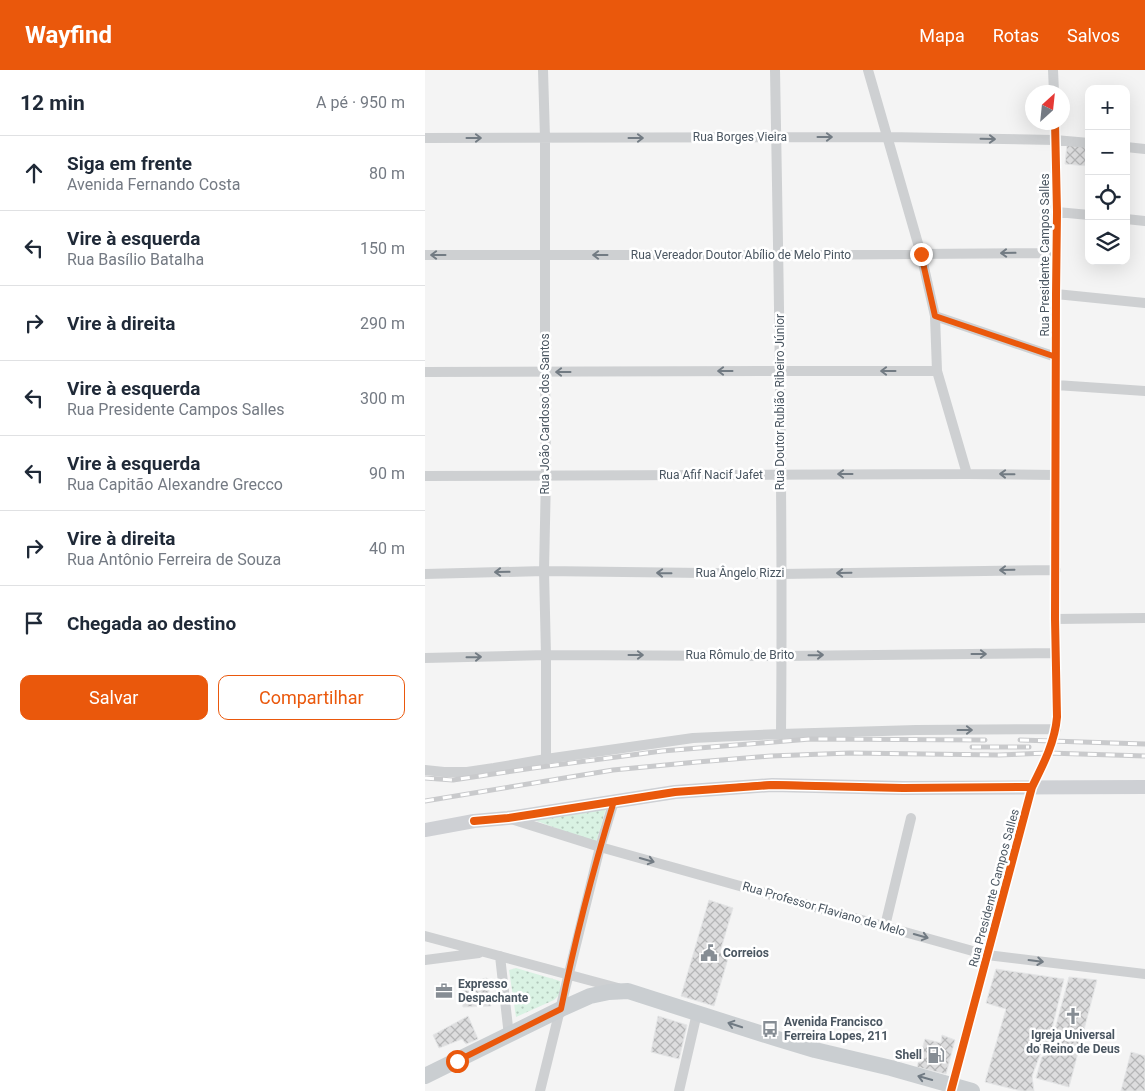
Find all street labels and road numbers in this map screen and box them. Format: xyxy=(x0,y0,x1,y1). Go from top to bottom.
street label: Rua Borges Vieira xyxy=(693,130,787,144)
street label: Rua Presidente Campos Salles xyxy=(1038,173,1052,337)
street label: Rua Vereador Doutor Abílio de Melo Pinto xyxy=(631,248,851,262)
street label: Rua Doutor Rubião Ribeiro Júnior xyxy=(773,314,787,490)
street label: Rua João Cardoso dos Santos xyxy=(538,333,552,495)
street label: Rua Afif Nacif Jafet xyxy=(659,468,763,482)
street label: Rua Ângelo Rizzi xyxy=(696,565,785,580)
street label: Rua Rômulo de Brito xyxy=(686,648,795,662)
street label: Rua Presidente Campos Salles xyxy=(966,807,1022,969)
street label: Rua Professor Flaviano de Melo xyxy=(741,879,907,939)

